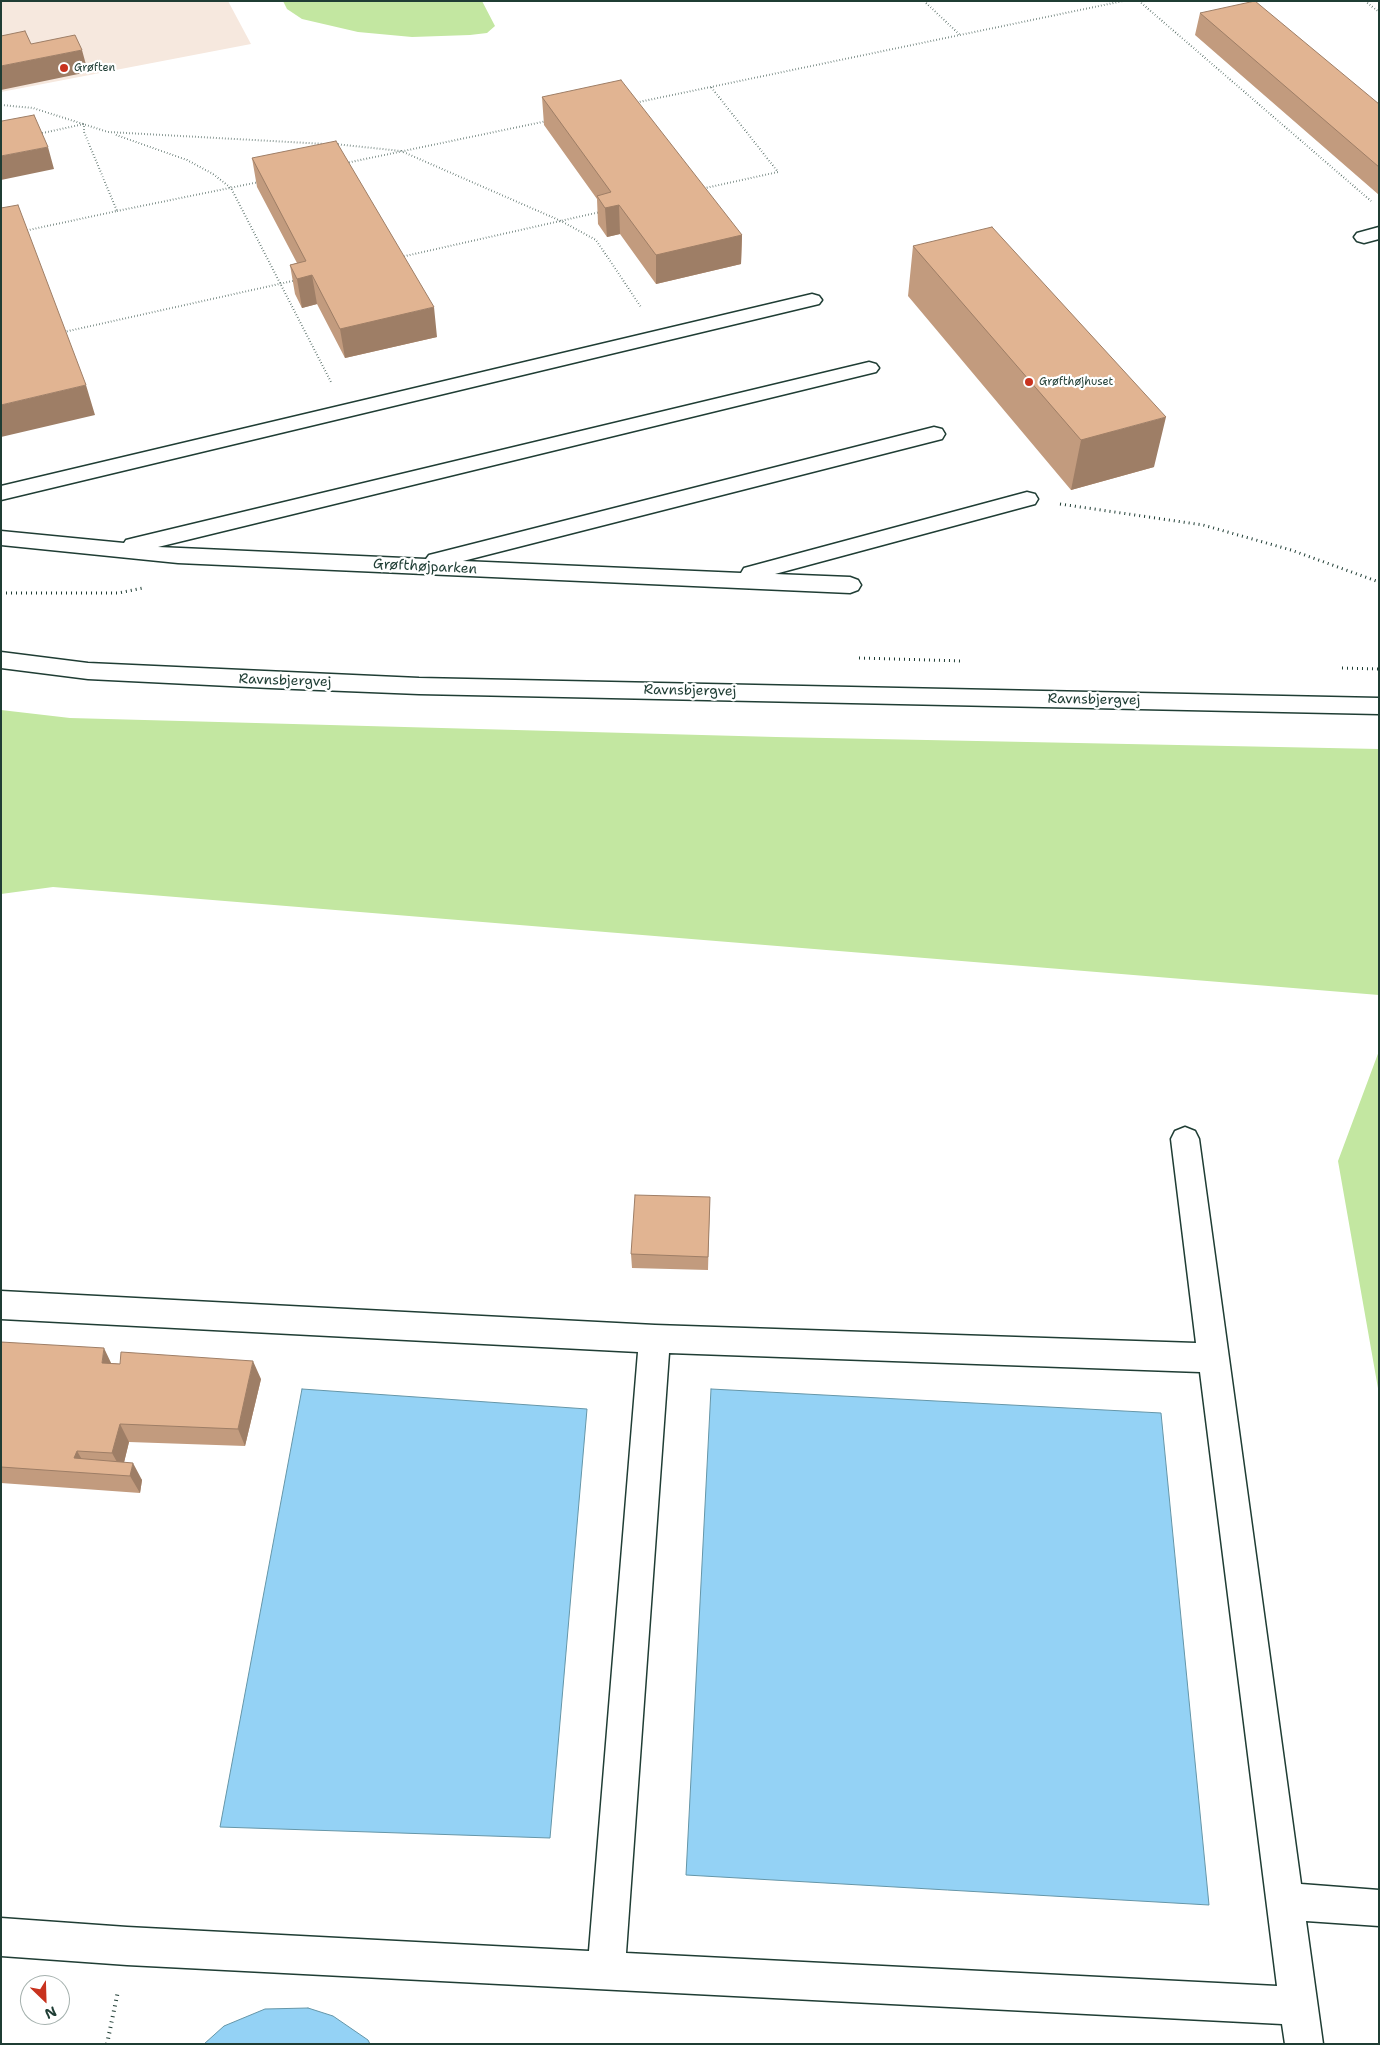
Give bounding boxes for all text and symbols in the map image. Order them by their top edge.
place label: Grøften [74,61,115,75]
marker: Grøften [58,62,70,74]
place label: Grøfthøjhuset [1039,375,1113,389]
marker: Grøfthøjhuset [1023,376,1035,388]
street label: Grøfthøjparken [373,556,477,578]
street label: Ravnsbjergvej [238,671,332,691]
street label: Ravnsbjergvej [644,682,736,700]
street label: Ravnsbjergvej [1048,691,1140,709]
north arrow [20,1975,70,2025]
text: N [42,2002,59,2023]

